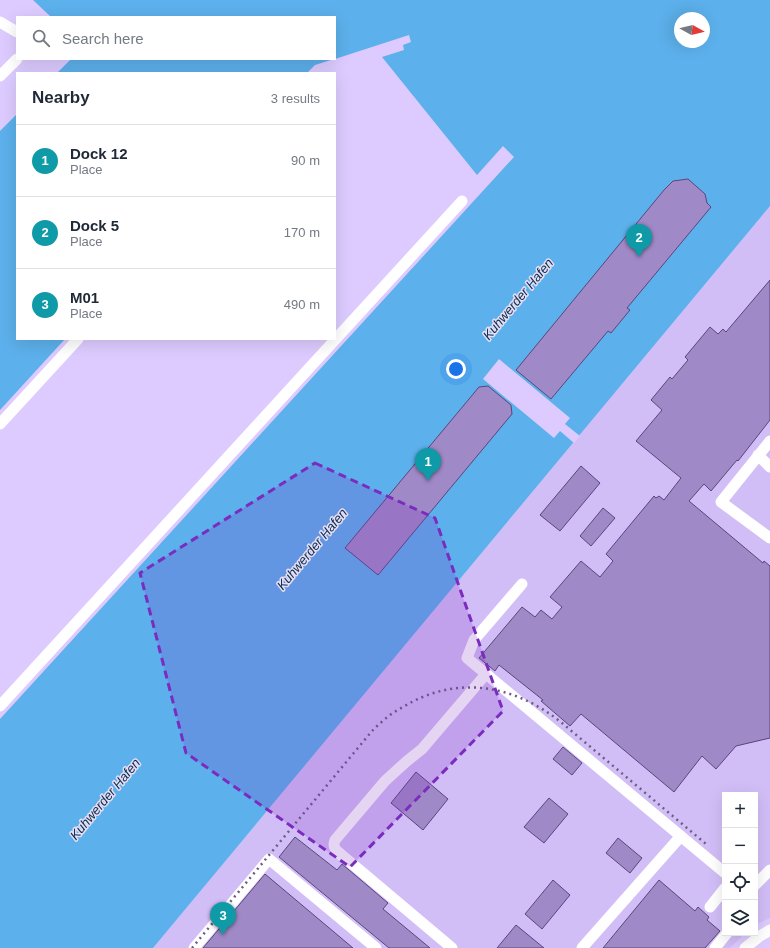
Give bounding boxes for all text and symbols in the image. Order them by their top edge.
north arrow [674,12,710,48]
search box [16,16,336,60]
icon: search [30,27,52,49]
text: Search here [62,30,144,47]
text: Nearby [32,88,90,107]
text: 3 results [271,91,320,106]
text: Dock 12 [70,145,128,162]
text: 1 [41,153,49,168]
text: 90 m [291,153,320,168]
text: Place [70,162,103,177]
text: Dock 5 [70,217,119,234]
pin: 2 [626,224,652,257]
text: 2 [41,225,49,240]
text: 170 m [284,225,320,240]
text: Place [70,234,103,249]
water label: Kuhwerder Hafen [480,255,556,343]
text: M01 [70,289,99,306]
text: 3 [41,297,49,312]
text: 490 m [284,297,320,312]
text: Place [70,306,103,321]
your location [446,359,466,379]
pin: 1 [415,448,441,481]
water label: Kuhwerder Hafen [274,505,350,593]
water label: Kuhwerder Hafen [67,755,143,843]
map controls [722,792,758,936]
button: + [722,792,758,828]
button: − [722,828,758,864]
button: locate [722,864,758,900]
button: layers [722,900,758,936]
pin: 3 [210,902,236,935]

